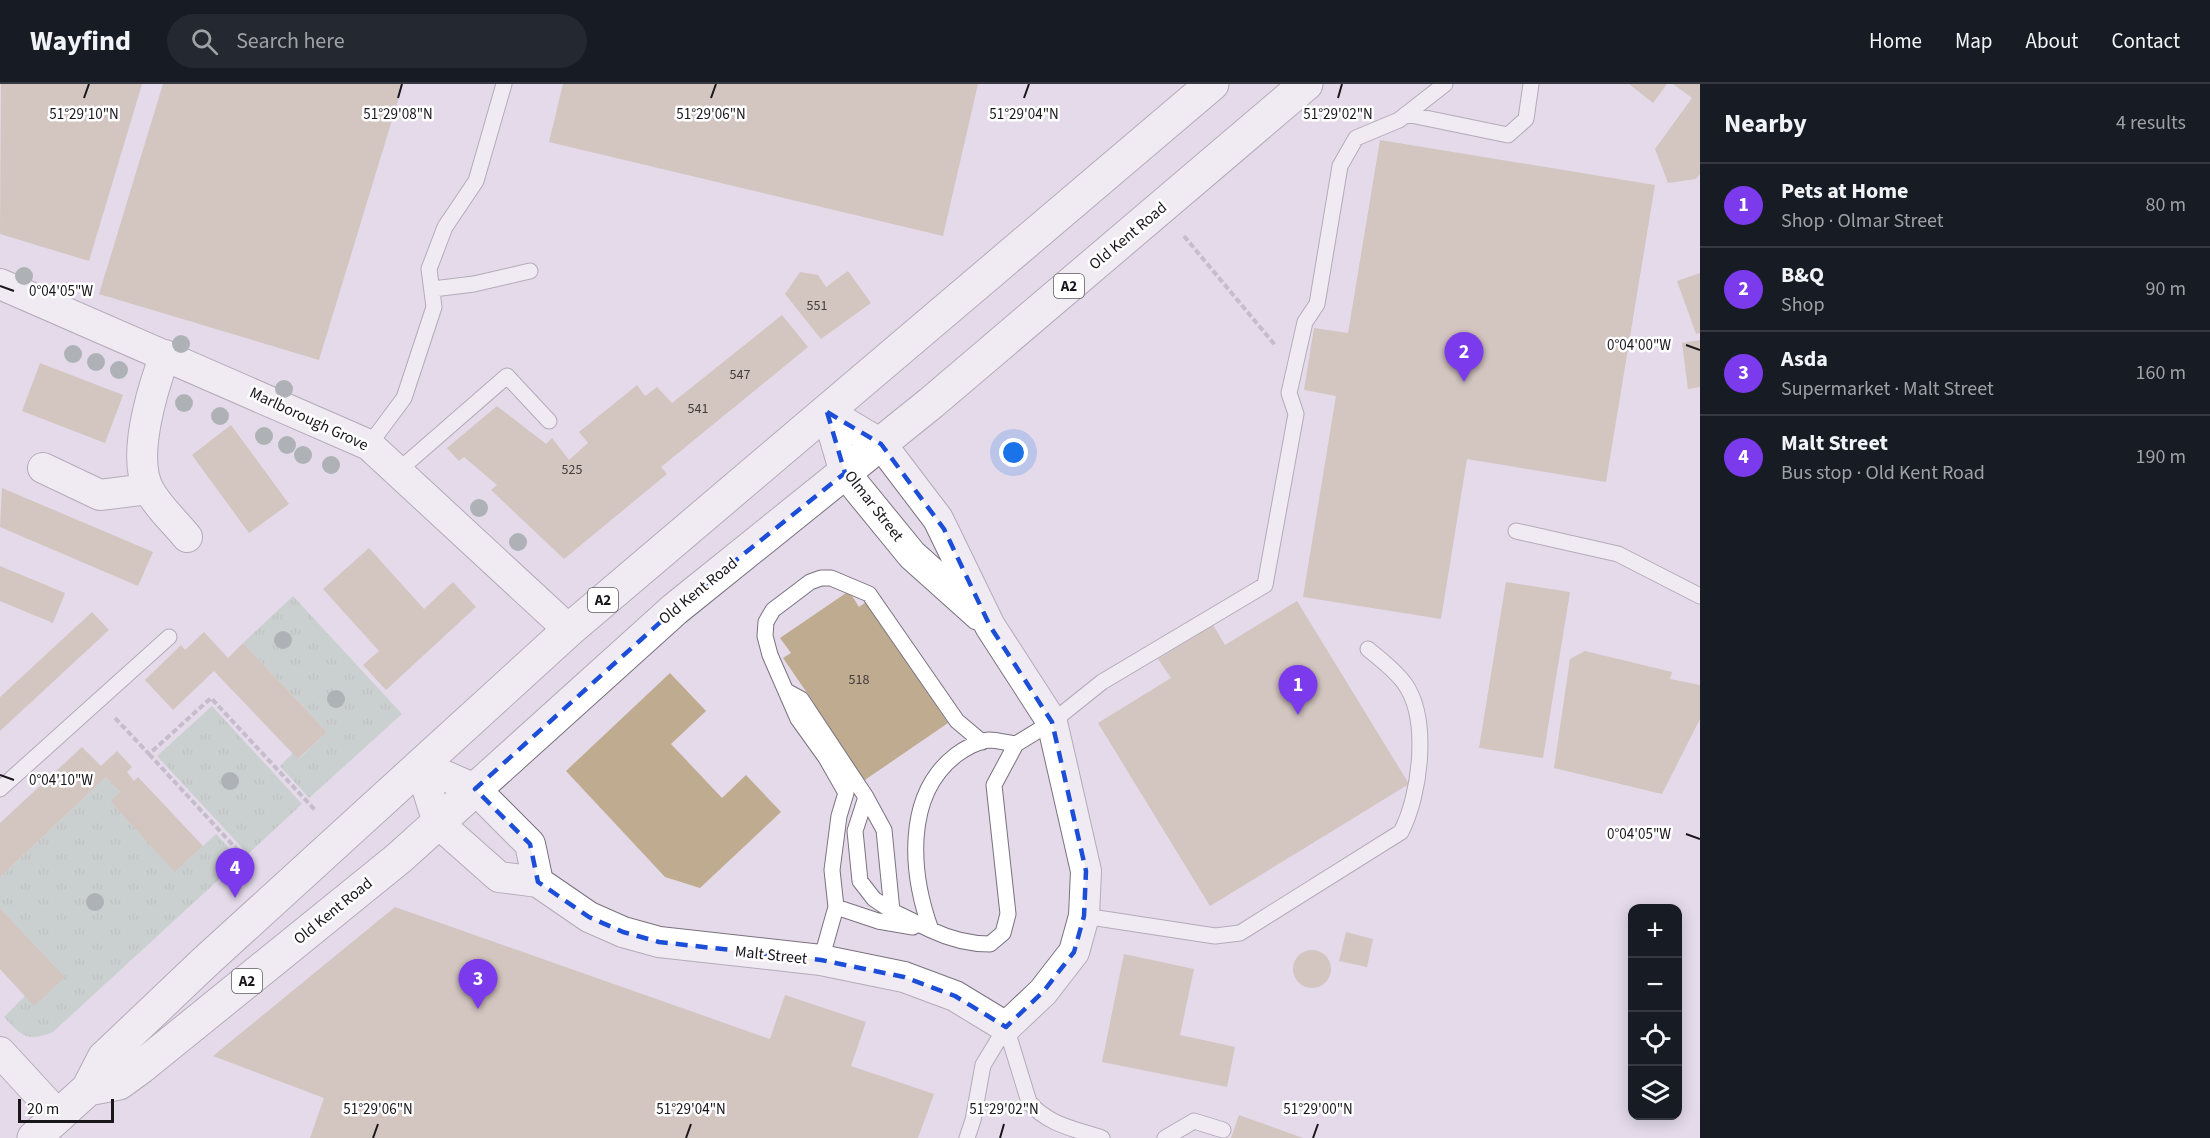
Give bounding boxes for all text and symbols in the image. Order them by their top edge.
search box [167,14,587,68]
text: Wayfind [30,21,131,61]
icon: search [188,25,221,58]
text: Search here [236,25,345,57]
text: Home [1869,26,1922,56]
text: Map [1955,26,1993,56]
text: About [2026,26,2078,56]
text: Contact [2111,26,2180,56]
text: 51°29'10"N [49,104,119,125]
text: 51°29'08"N [363,104,433,125]
text: 51°29'06"N [676,104,746,125]
text: 51°29'04"N [989,104,1059,125]
text: 51°29'02"N [1303,104,1373,125]
text: Nearby [1724,105,1807,142]
text: 4 results [2116,109,2186,137]
text: Pets at Home [1781,175,1908,207]
text: 1 [1738,191,1749,219]
text: 80 m [2146,191,2186,219]
street label: Old Kent Road [1084,197,1172,275]
text: Shop · Olmar Street [1781,207,1944,235]
text: B&Q [1781,259,1824,291]
road number: A2 [1054,274,1084,298]
text: 2 [1738,275,1749,303]
text: 90 m [2146,275,2186,303]
text: 0°04'05"W [29,281,93,302]
text: Shop [1781,291,1825,319]
house number: 551 [807,296,827,316]
pin: 2 [1444,332,1484,382]
text: 0°04'00"W [1607,335,1671,356]
text: Asda [1781,343,1828,375]
text: 3 [1738,359,1749,387]
text: 160 m [2136,359,2186,387]
house number: 547 [730,365,750,385]
text: Supermarket · Malt Street [1781,375,1994,403]
street label: Marlborough Grove [246,382,372,456]
house number: 541 [688,399,708,419]
text: Malt Street [1781,427,1888,459]
your location [999,438,1028,467]
text: 4 [1738,443,1749,471]
text: 190 m [2136,443,2186,471]
text: Bus stop · Old Kent Road [1781,459,1985,487]
house number: 525 [562,460,582,480]
street label: Olmar Street [839,466,909,547]
street label: Old Kent Road [654,552,742,630]
road number: A2 [588,588,618,612]
pin: 1 [1278,666,1318,715]
house number: 518 [849,670,869,690]
text: 0°04'10"W [29,770,93,791]
text: 0°04'05"W [1607,824,1671,845]
pin: 4 [216,848,254,898]
street label: Old Kent Road [289,872,377,950]
map controls [1628,904,1682,1120]
button: + [1628,904,1682,958]
street label: Malt Street [734,940,809,970]
button: − [1628,958,1682,1012]
pin: 3 [458,960,498,1009]
road number: A2 [232,969,262,993]
button: locate [1628,1012,1682,1066]
button: layers [1628,1066,1682,1120]
scale bar [18,1096,114,1124]
text: 20 m [27,1098,59,1120]
text: 51°29'06"N [343,1099,413,1120]
text: 51°29'04"N [656,1099,726,1120]
text: 51°29'02"N [969,1099,1039,1120]
text: 51°29'00"N [1283,1099,1353,1120]

